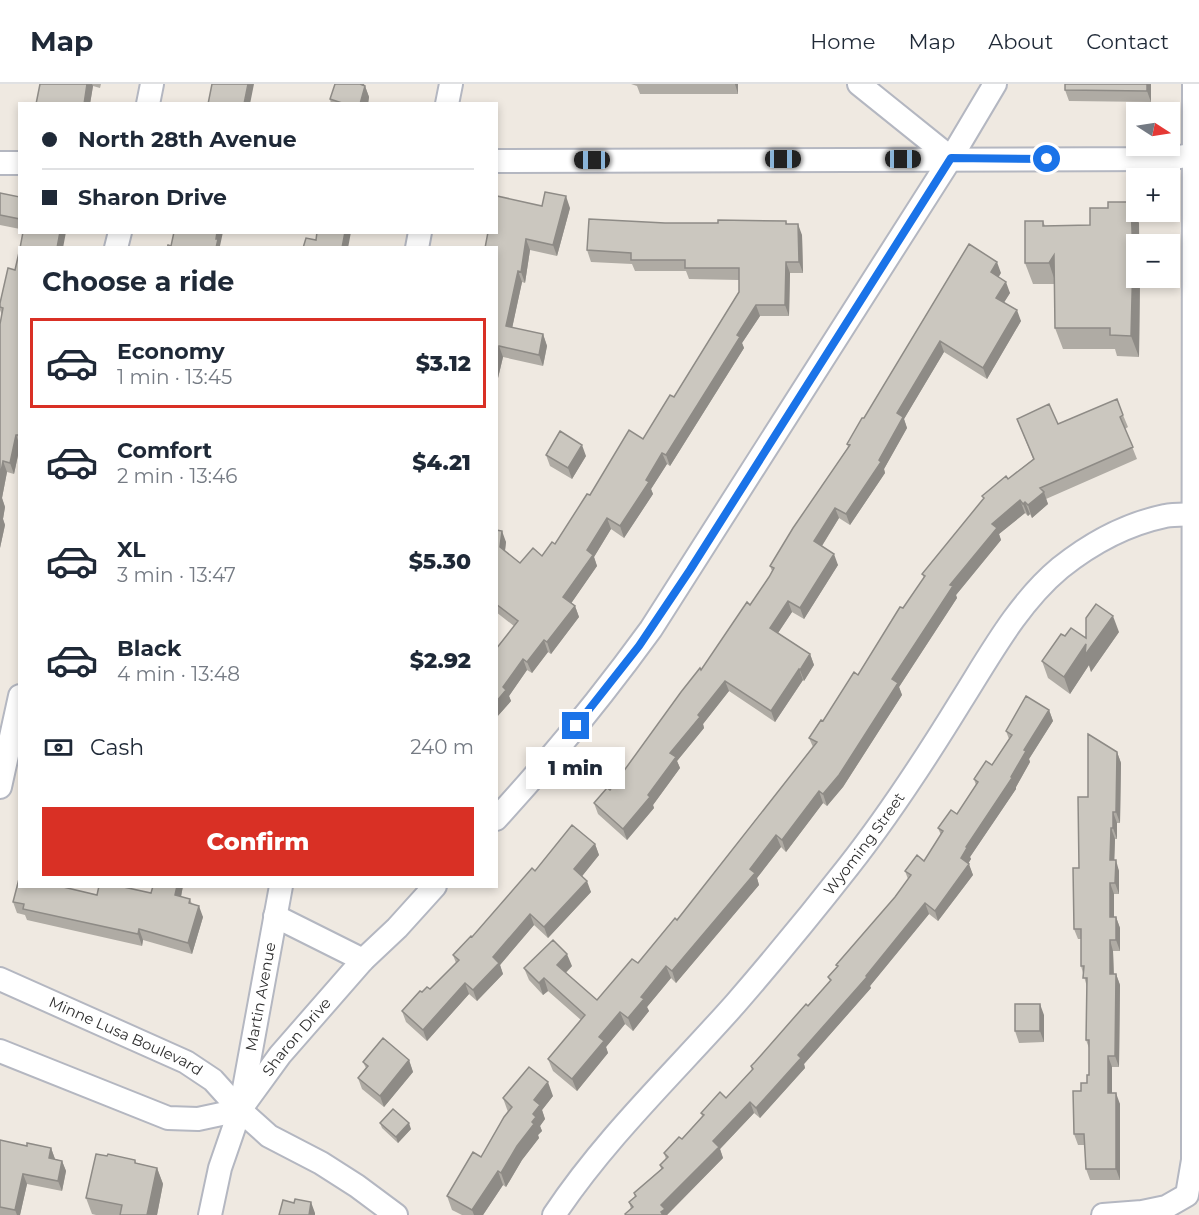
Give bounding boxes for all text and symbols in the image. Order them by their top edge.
text: Map [30,24,93,58]
text: Home [810,29,875,54]
text: Map [908,29,955,54]
text: About [988,29,1053,54]
text: Contact [1086,29,1169,54]
north arrow [1126,102,1180,156]
map controls [1126,102,1180,288]
text: North 28th Avenue [78,126,297,153]
route start [1033,145,1060,172]
car [765,150,801,168]
car [885,150,921,168]
car [574,151,610,169]
button: + [1126,168,1180,222]
text: Sharon Drive [78,184,227,211]
button: − [1126,234,1180,288]
text: Choose a ride [42,265,234,298]
icon: car [45,336,99,390]
text: Economy [117,338,225,365]
text: $3.12 [416,350,471,377]
text: 1 min · 13:45 [117,365,232,389]
icon: car [45,435,99,489]
text: Comfort [117,437,212,464]
text: $4.21 [412,449,471,476]
text: 2 min · 13:46 [117,464,237,488]
icon: car [45,534,99,588]
text: XL [117,536,146,563]
text: $5.30 [409,548,471,575]
text: 3 min · 13:47 [117,563,236,587]
icon: car [45,633,99,687]
text: Black [117,635,181,662]
text: $2.92 [410,647,471,674]
text: 4 min · 13:48 [117,662,240,686]
route end [562,712,589,739]
icon: cash [42,731,75,764]
text: Cash [90,734,144,761]
text: 240 m [410,735,474,759]
callout: 1 min [526,747,626,789]
text: 1 min [548,756,603,780]
street label: Wyoming Street [819,789,908,899]
button: Confirm [42,807,474,876]
street label: Martin Avenue [241,941,280,1053]
street label: Minne Lusa Boulevard [46,992,206,1079]
street label: Sharon Drive [258,993,335,1080]

